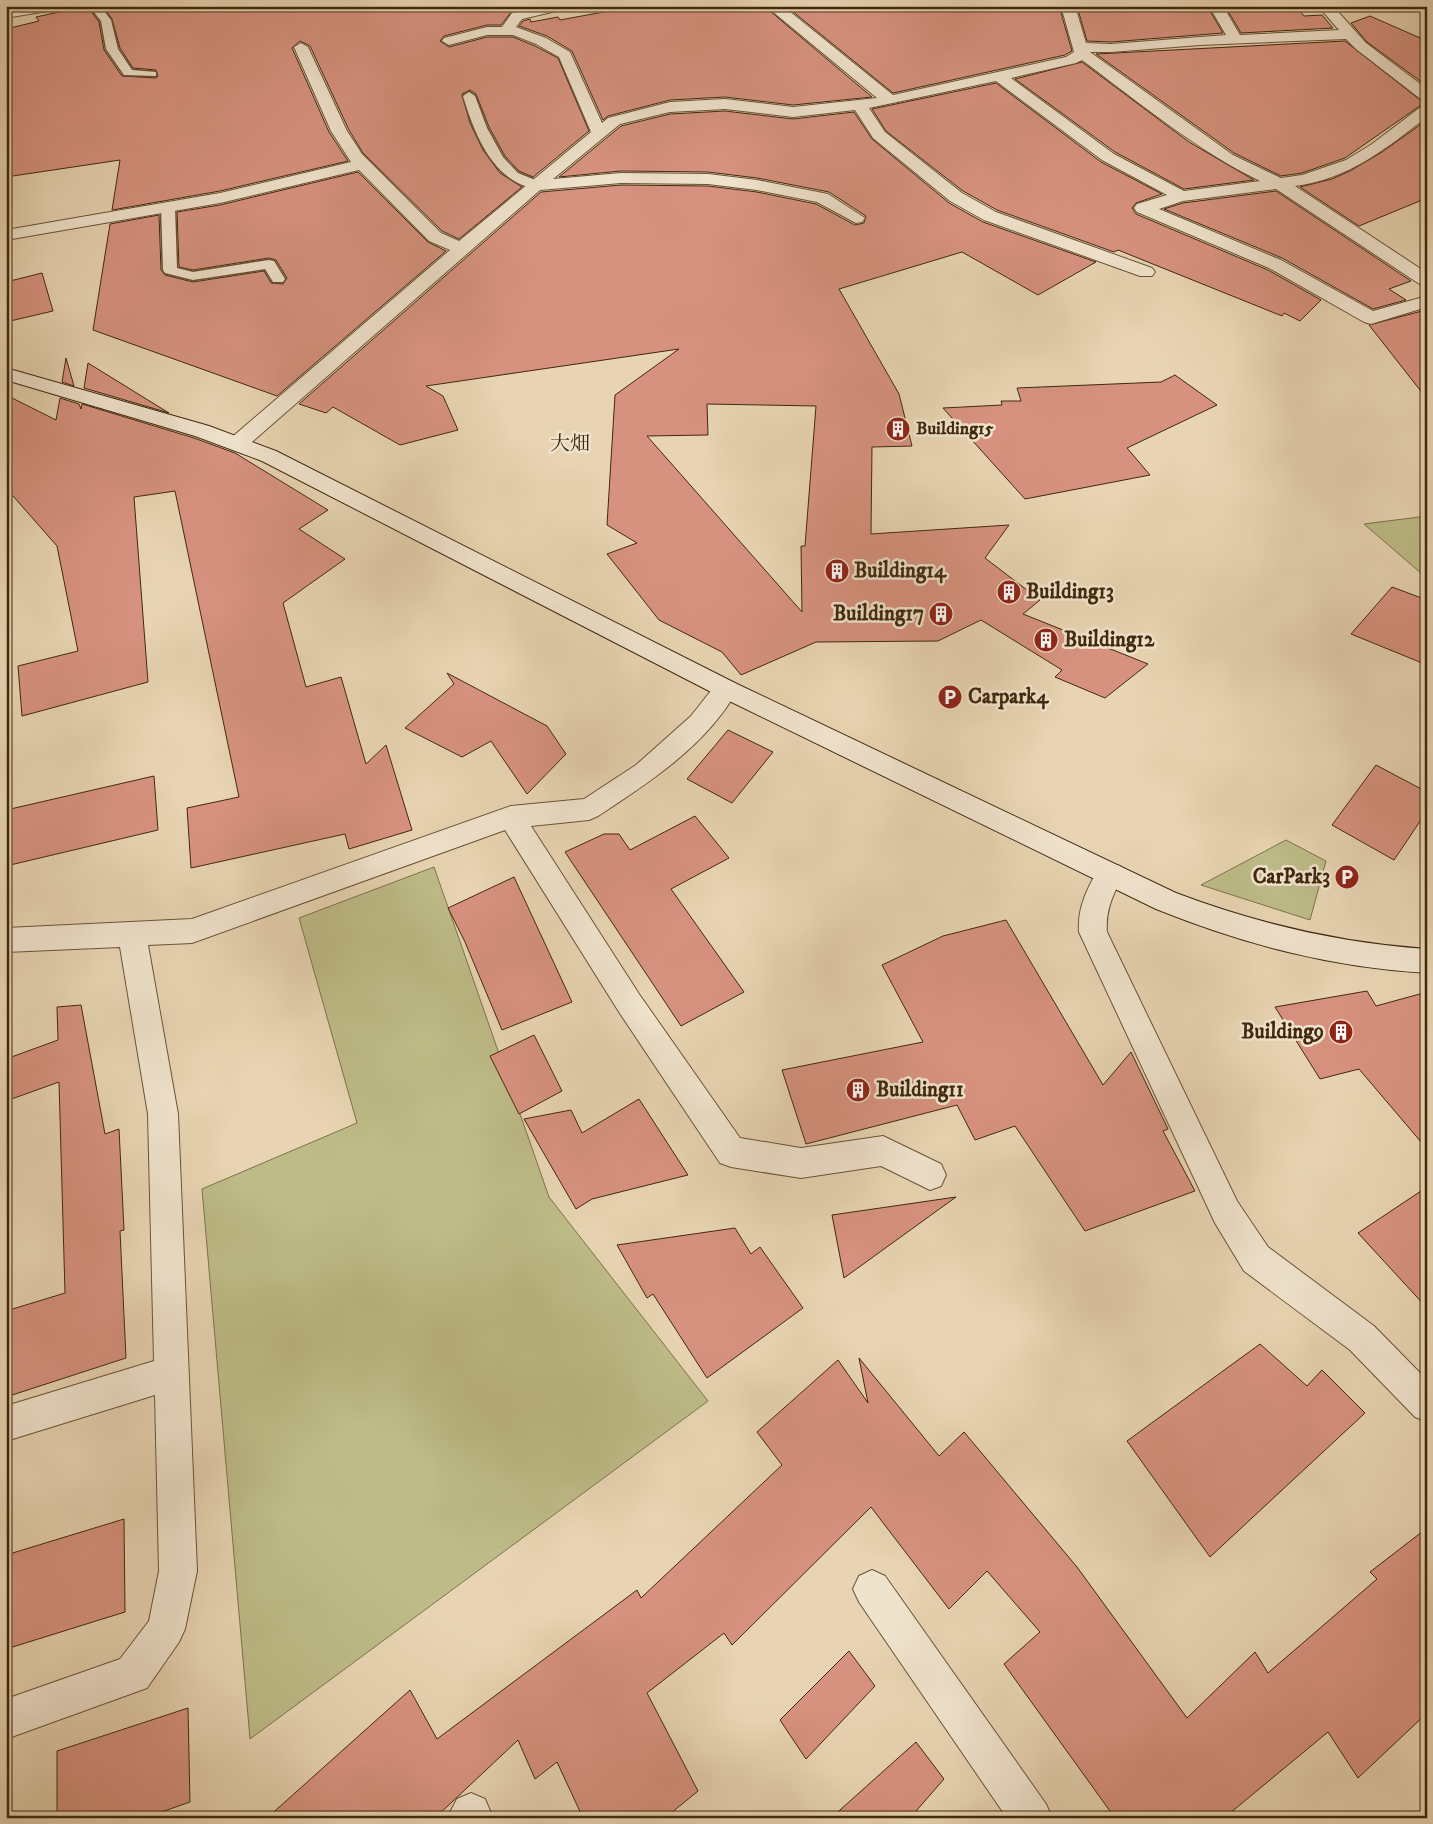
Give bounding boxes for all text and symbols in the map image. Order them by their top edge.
building icon: Building15 [885,416,911,442]
place label: Building15 [916,418,993,440]
district label: 大畑 [550,432,590,457]
building icon: Building14 [824,558,850,584]
place label: Building14 [854,558,947,584]
building icon: Building13 [996,579,1022,605]
place label: Building13 [1026,579,1114,605]
place label: Building17 [833,601,924,627]
building icon: Building17 [928,601,954,627]
building icon: Building12 [1033,627,1059,653]
place label: Building12 [1064,627,1155,653]
parking icon: Carpark4 [937,684,963,710]
place label: Carpark4 [968,684,1049,710]
place label: CarPark3 [1253,864,1330,890]
parking icon: CarPark3 [1334,864,1360,890]
place label: Building9 [1241,1019,1324,1045]
building icon: Building9 [1328,1019,1354,1045]
building icon: Building11 [845,1077,871,1103]
place label: Building11 [876,1077,964,1103]

